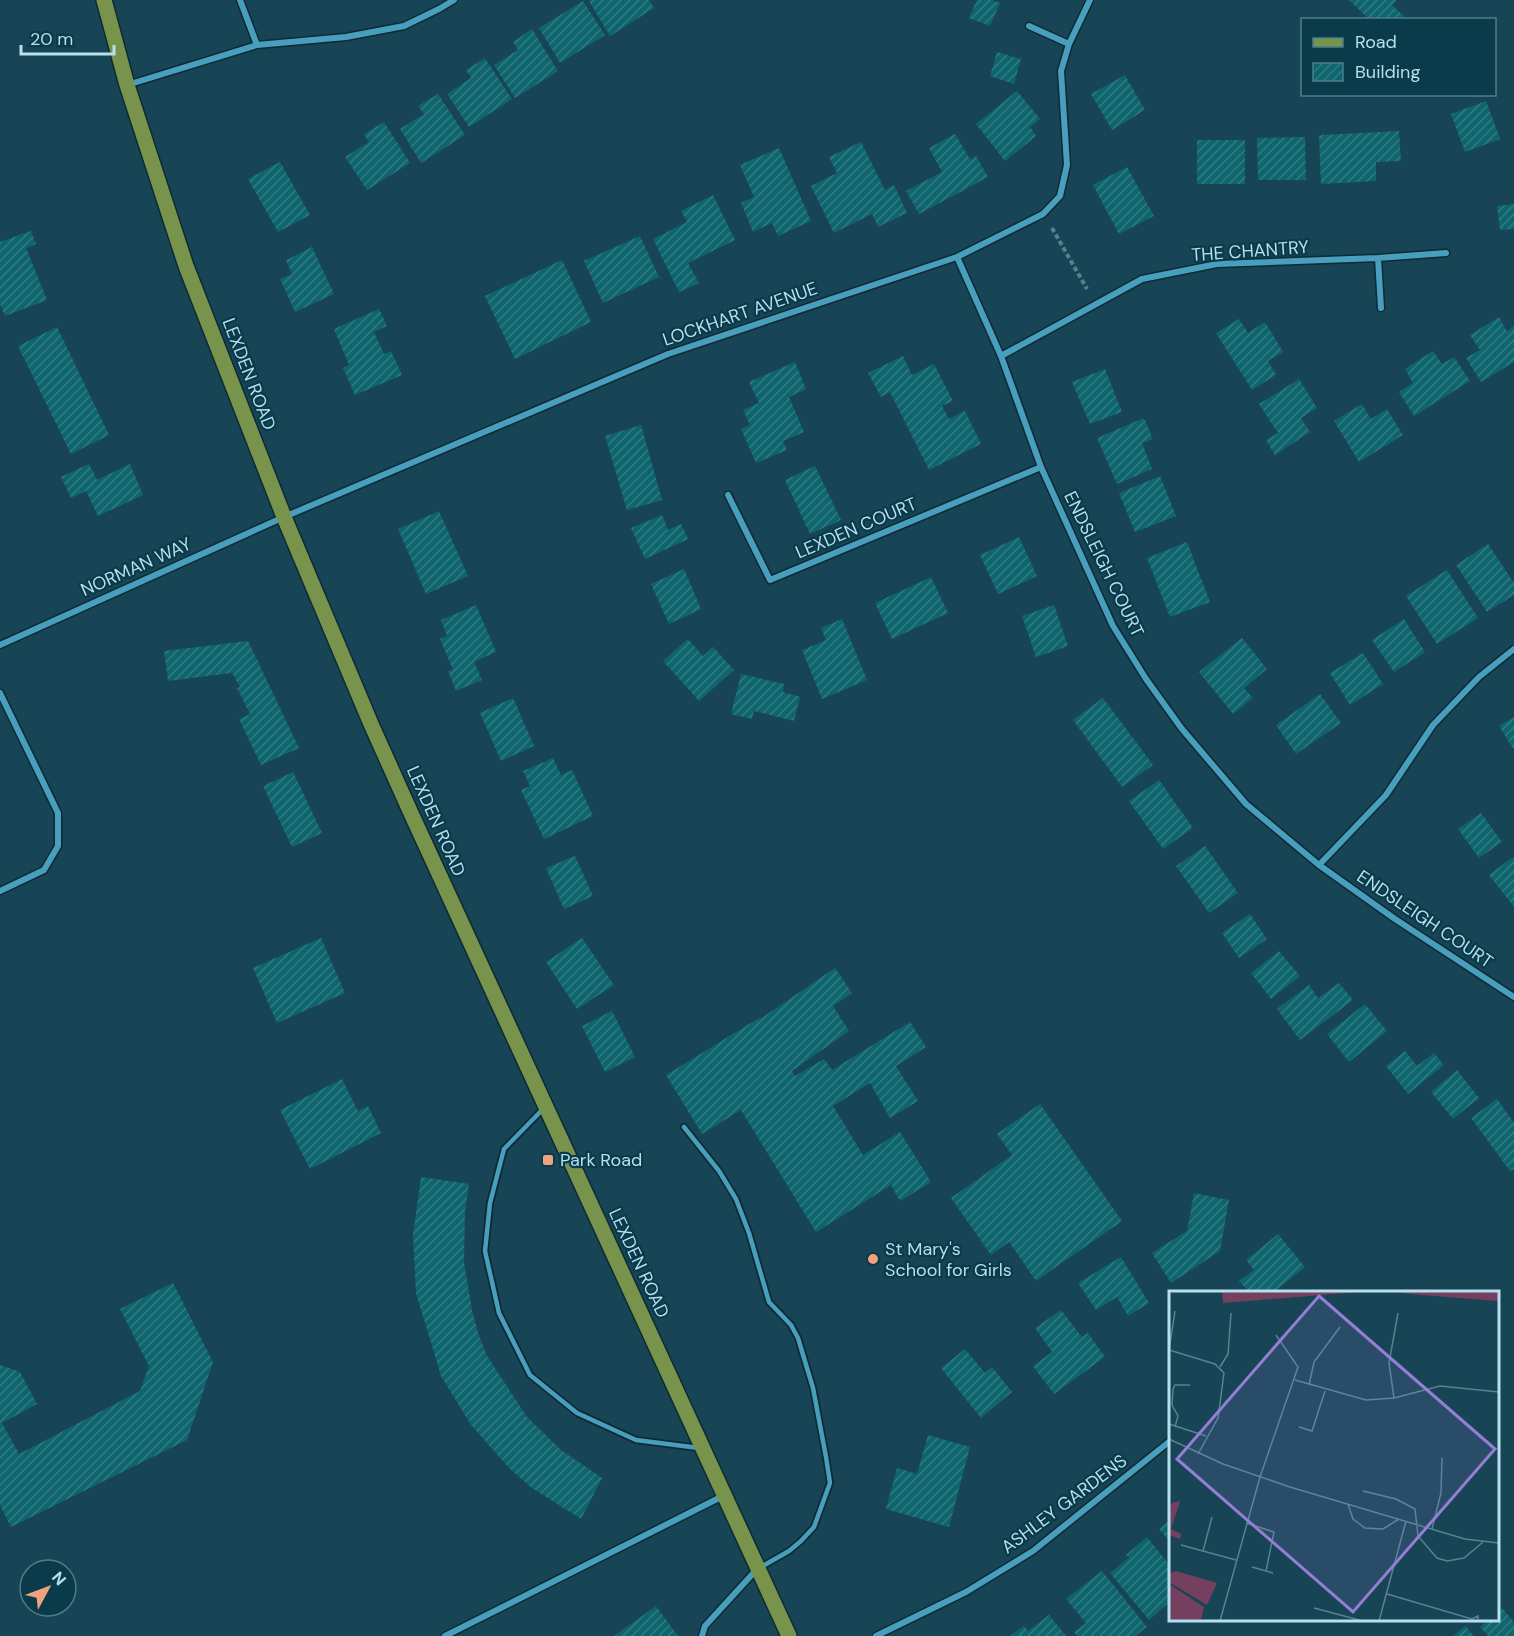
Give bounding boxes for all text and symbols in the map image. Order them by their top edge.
scale bar [21,18,114,56]
legend [1301,18,1496,96]
text: 20 m [30,27,73,51]
text: Road [1355,30,1397,54]
text: Building [1355,60,1420,84]
street label: THE CHANTRY [1191,235,1310,267]
street label: LOCKHART AVENUE [659,276,821,352]
street label: LEXDEN ROAD [217,314,281,434]
street label: ENDSLEIGH COURT [1058,487,1150,641]
street label: LEXDEN COURT [792,492,920,564]
street label: NORMAN WAY [77,532,196,602]
street label: LEXDEN ROAD [401,762,471,880]
street label: ENDSLEIGH COURT [1352,864,1498,974]
place label: Park Road [560,1148,642,1172]
marker: Park Road [541,1153,555,1167]
street label: LEXDEN ROAD [603,1204,675,1322]
place label: St Mary's School for Girls [885,1237,1012,1282]
marker: St Mary's School for Girls [866,1252,880,1266]
inset map [1169,1291,1499,1621]
street label: ASHLEY GARDENS [996,1449,1132,1559]
north arrow [18,1558,78,1618]
text: N [47,1567,71,1590]

